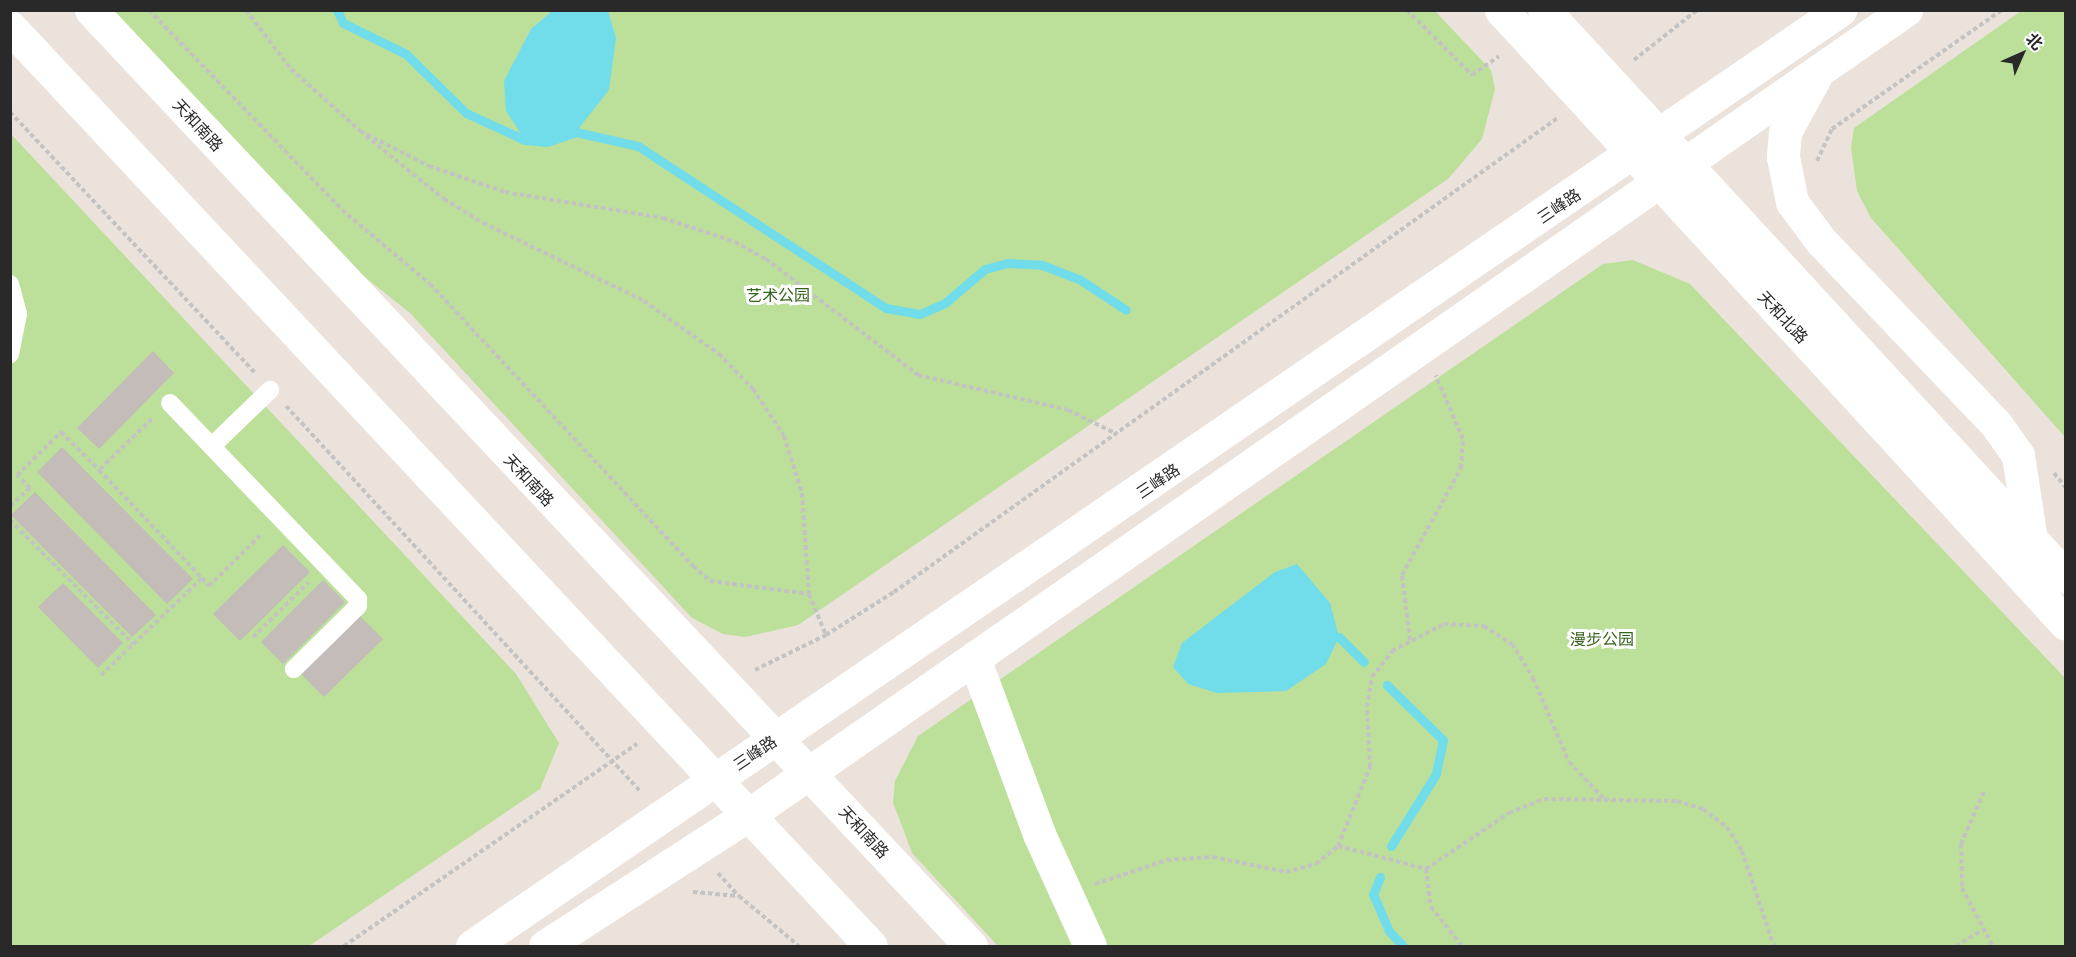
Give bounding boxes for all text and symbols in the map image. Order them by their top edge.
north arrow [1992,24,2052,84]
text: 北 [2022,29,2047,54]
street label: 天和南路 [169,95,227,155]
street label: 三峰路 [1534,185,1584,227]
park label: 艺术公园 [746,285,810,305]
street label: 天和北路 [1754,287,1812,347]
street label: 天和南路 [500,450,558,510]
street label: 三峰路 [1133,460,1183,502]
park label: 漫步公园 [1570,629,1634,649]
street label: 三峰路 [730,732,780,774]
street label: 天和南路 [835,802,893,862]

